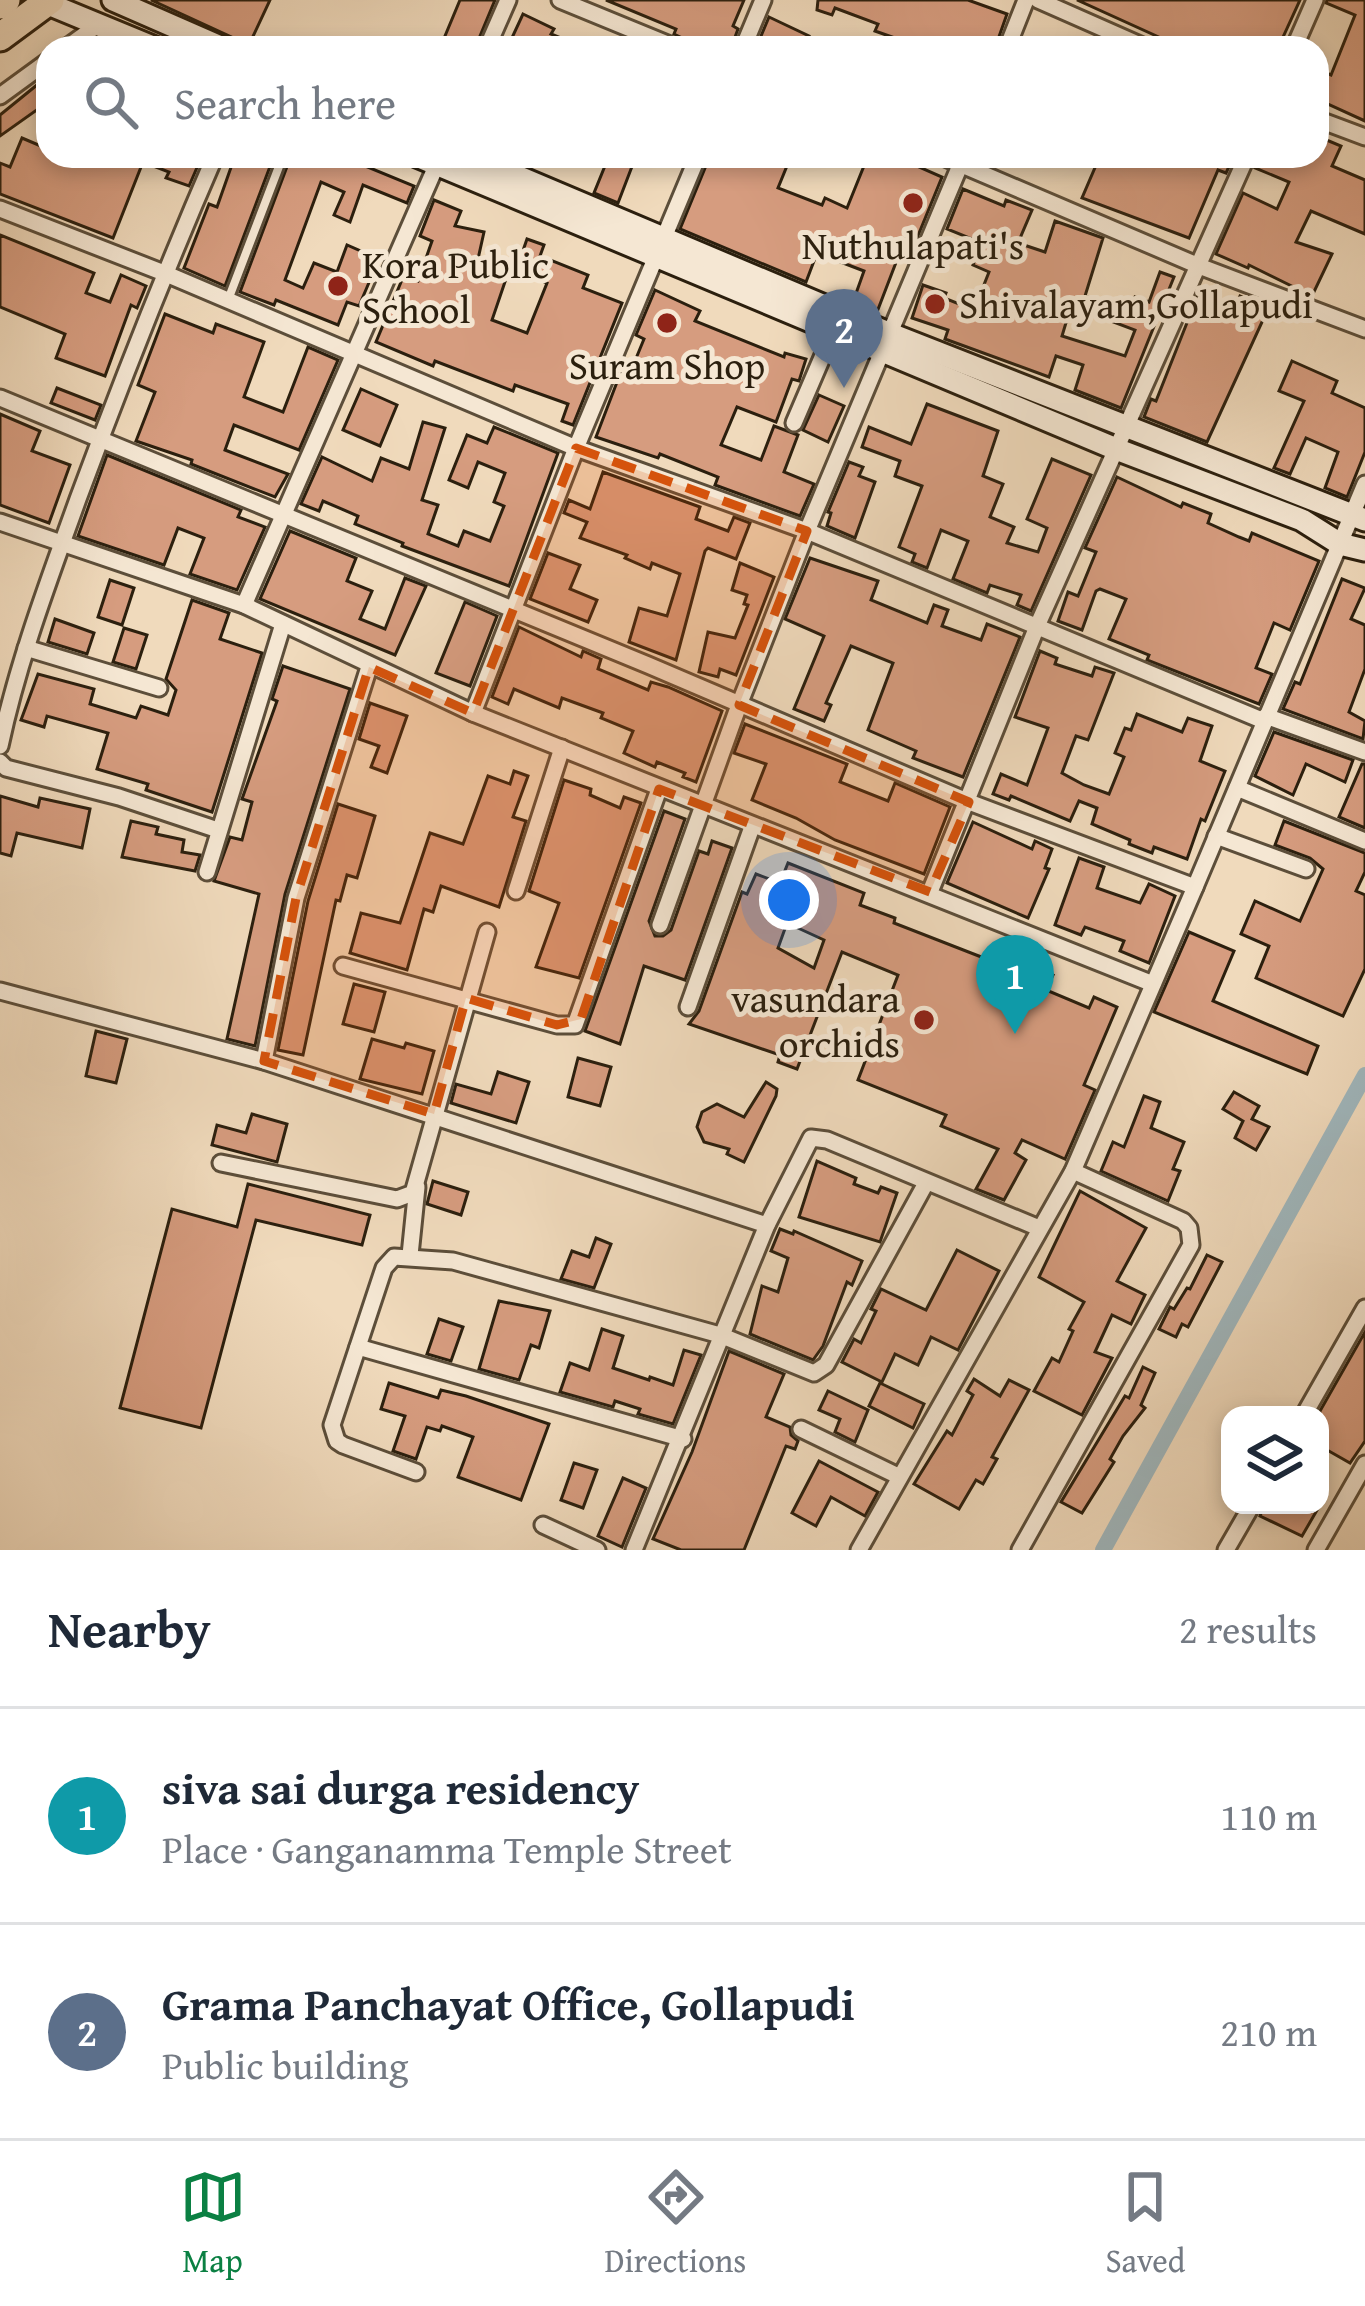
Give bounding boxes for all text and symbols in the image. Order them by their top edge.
search box [36,36,1329,168]
icon: search [78,69,144,135]
text: Search here [174,70,396,135]
marker: Nuthulapati's [900,190,926,216]
place label: Nuthulapati's [802,216,1024,273]
place label: Kora Public School [362,235,549,337]
marker: Kora Public School [325,273,351,299]
place label: Shivalayam,Gollapudi [959,275,1313,332]
pin: 2 [805,289,883,388]
marker: Shivalayam,Gollapudi [922,291,948,317]
marker: Suram Shop [654,310,680,336]
place label: Suram Shop [569,336,765,393]
your location [759,870,819,930]
pin: 1 [976,935,1054,1034]
place label: vasundara orchids [731,969,901,1071]
marker: vasundara orchids [911,1007,937,1033]
map controls [1221,1406,1329,1514]
button: layers [1221,1406,1329,1514]
text: Nearby [48,1591,211,1666]
text: 2 results [1179,1600,1317,1657]
text: siva sai durga residency [162,1755,639,1820]
text: 1 [77,1787,97,1844]
text: 110 m [1220,1787,1317,1844]
text: Place · Ganganamma Temple Street [162,1820,732,1877]
text: Grama Panchayat Office, Gollapudi [162,1971,855,2036]
text: 2 [77,2003,97,2060]
text: 210 m [1220,2003,1317,2060]
text: Public building [162,2036,408,2093]
tab: Map [180,2164,246,2284]
tab: Directions [605,2164,746,2284]
tab: Saved [1106,2164,1185,2284]

